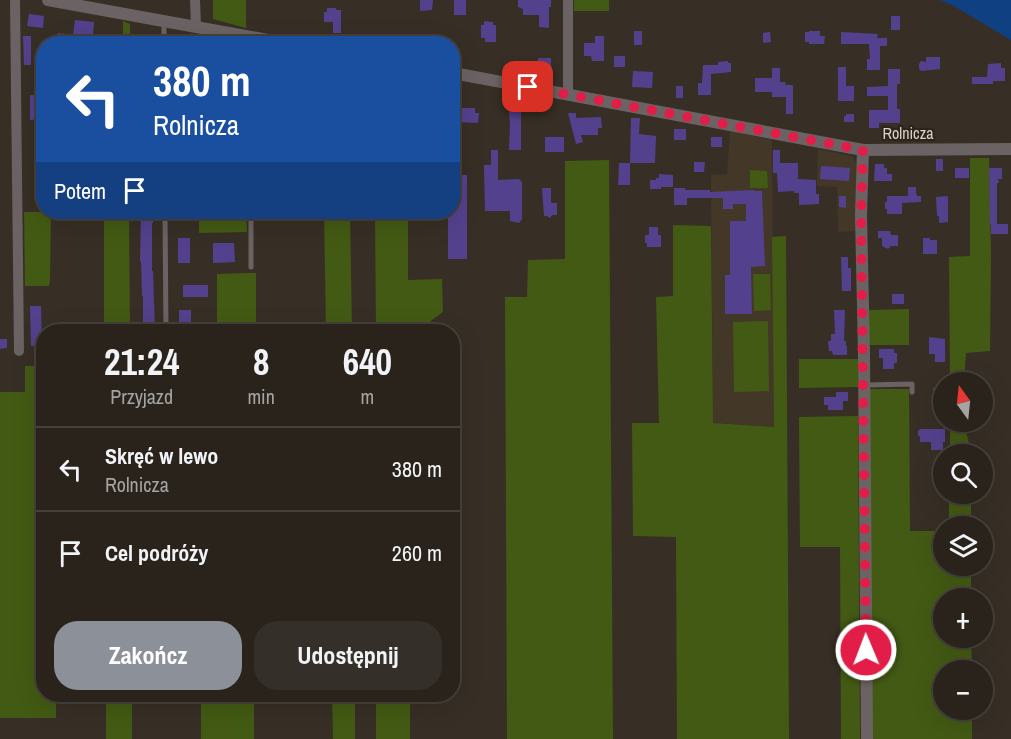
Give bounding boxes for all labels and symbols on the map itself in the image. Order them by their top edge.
pin [502,61,553,112]
street label: Rolnicza [882,122,934,144]
north arrow [933,372,993,432]
position arrow [834,618,898,682]

